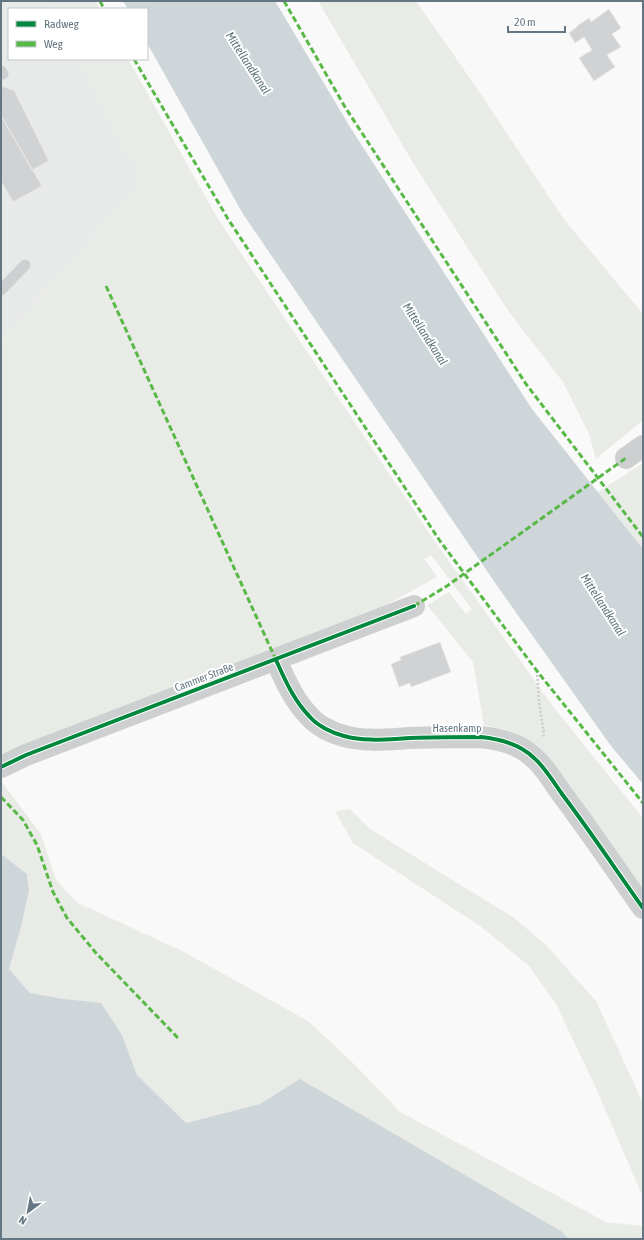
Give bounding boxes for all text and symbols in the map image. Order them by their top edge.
legend [8,8,148,60]
scale bar [508,8,565,34]
text: 20 m [514,15,536,29]
text: Radweg [44,17,80,31]
water label: Mittellandkanal [223,29,273,97]
text: Weg [44,37,64,51]
water label: Mittellandkanal [400,300,450,368]
water label: Mittellandkanal [578,571,628,639]
street label: Cammer Straße [173,660,235,694]
street label: Hasenkamp [433,722,481,734]
north arrow [8,1192,48,1232]
text: N [17,1214,29,1227]

